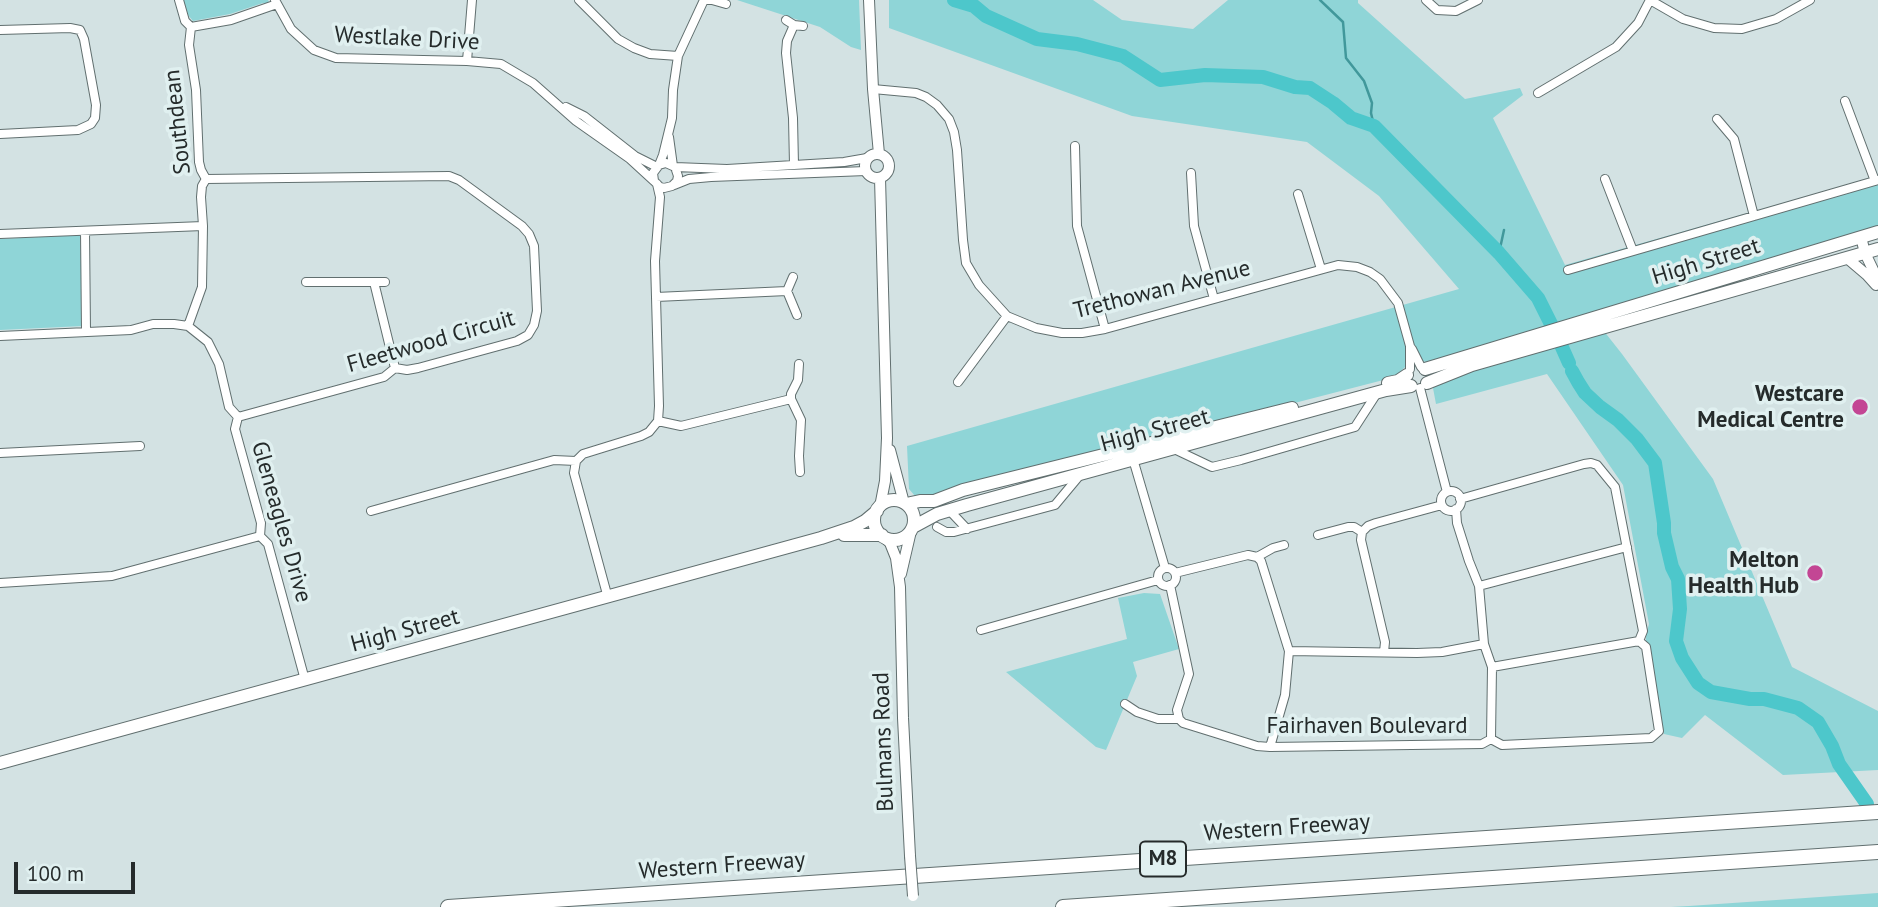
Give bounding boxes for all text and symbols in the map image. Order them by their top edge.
street label: Westlake Drive [334,21,480,57]
street label: Southdean [159,68,197,176]
street label: High Street [1649,233,1763,291]
street label: Trethowan Avenue [1071,255,1253,325]
street label: Fleetwood Circuit [344,305,518,379]
place label: Westcare Medical Centre [1697,380,1844,434]
marker: Westcare Medical Centre [1850,397,1870,417]
street label: High Street [1098,403,1212,459]
street label: Gleneagles Drive [245,438,317,606]
place label: Melton Health Hub [1688,546,1799,600]
marker: Melton Health Hub [1805,563,1825,583]
street label: High Street [348,603,462,659]
street label: Bulmans Road [868,672,900,812]
street label: Fairhaven Boulevard [1266,712,1468,740]
street label: Western Freeway [1203,808,1371,848]
road number: M8 [1140,842,1186,876]
street label: Western Freeway [638,846,806,886]
scale bar [18,848,138,892]
text: 100 m [27,860,84,887]

